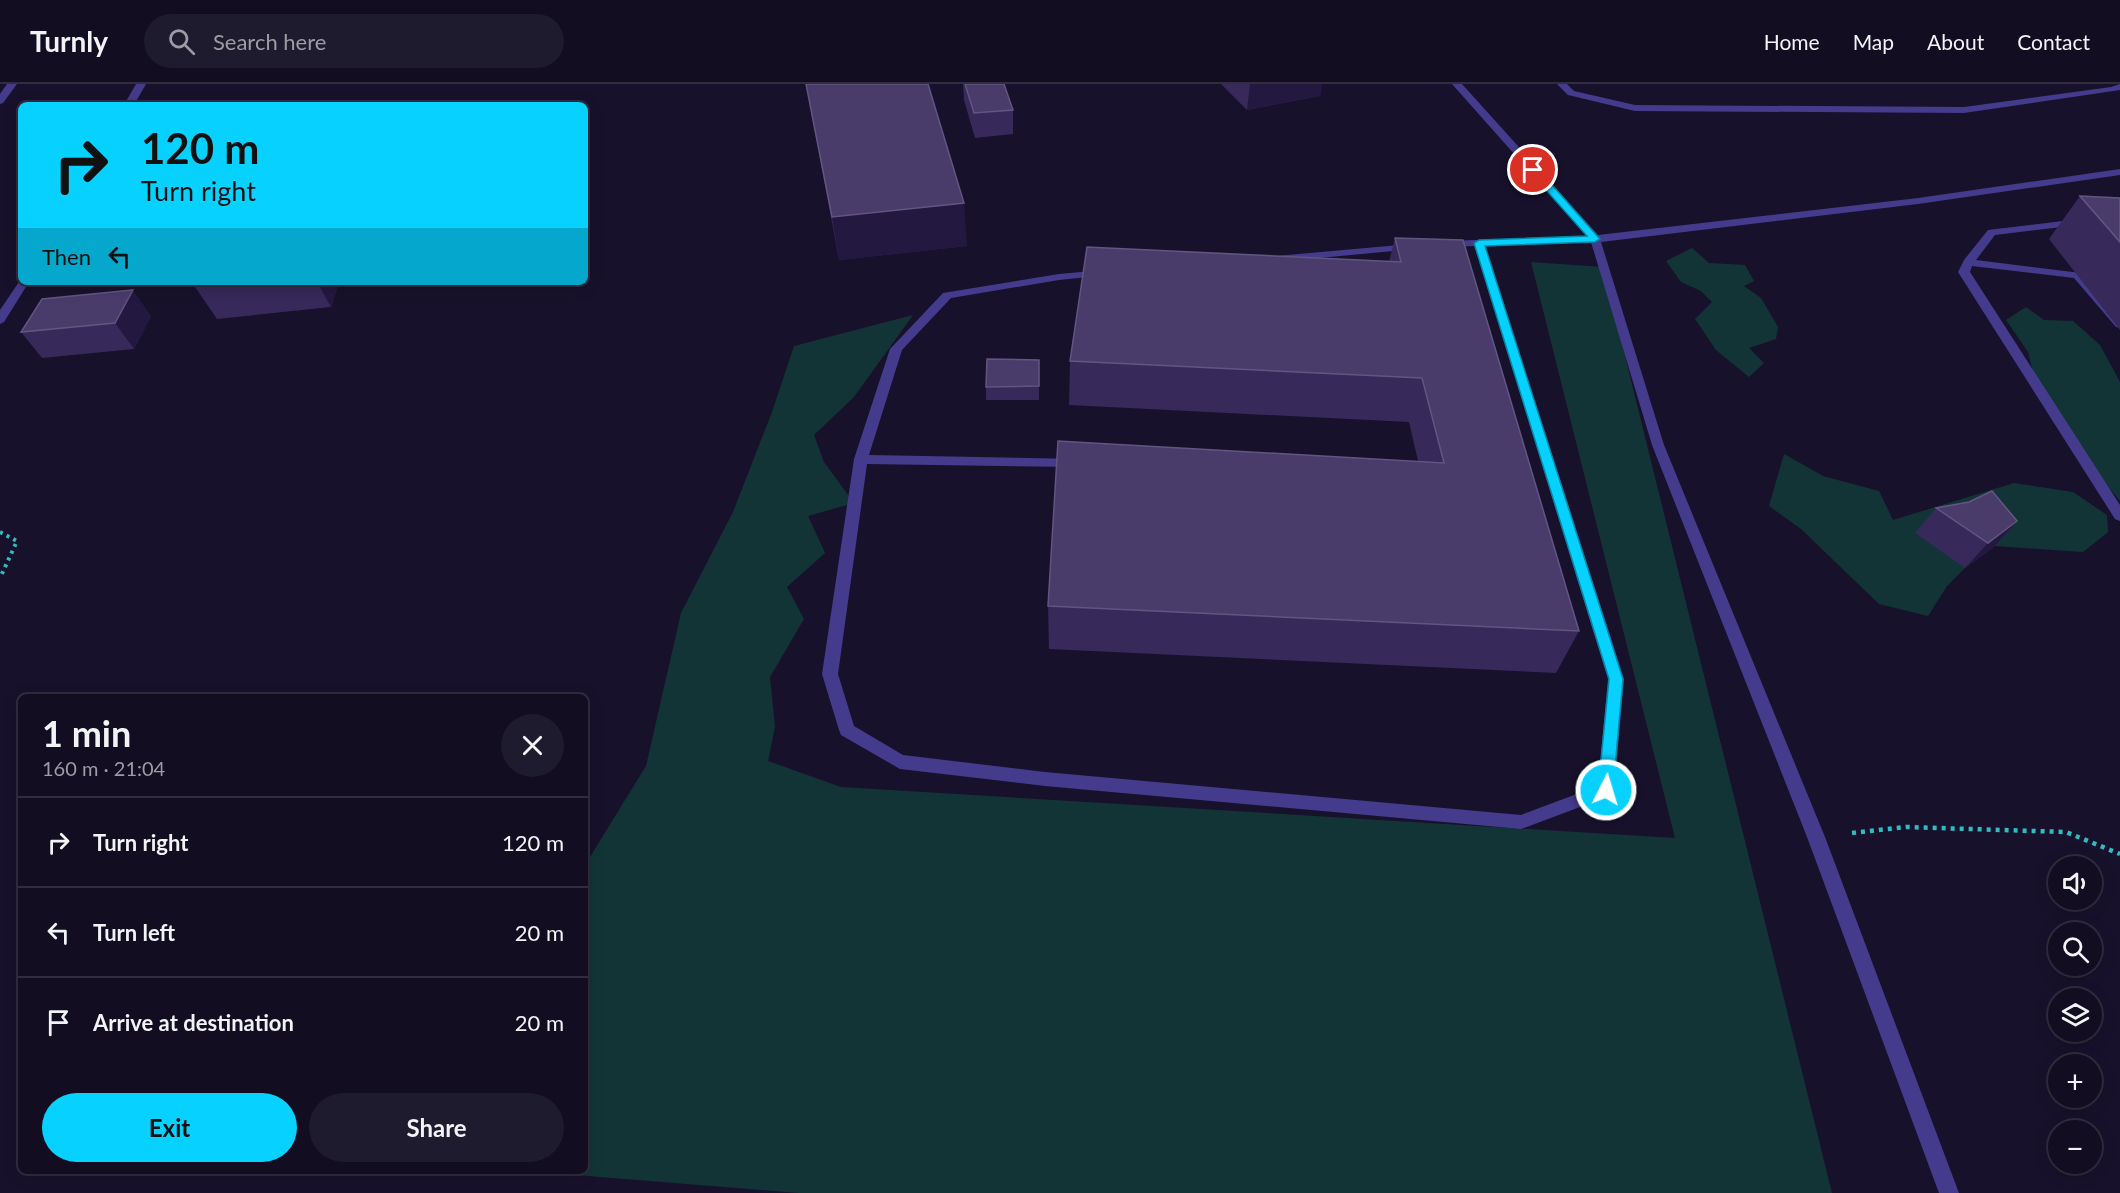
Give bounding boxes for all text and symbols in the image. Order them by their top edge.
search box [144,14,564,68]
text: Turnly [30,24,108,58]
icon: search [165,25,198,58]
text: Search here [213,28,326,55]
text: Home [1764,29,1820,54]
text: Map [1853,29,1894,54]
text: About [1927,29,1984,54]
text: Contact [2017,29,2090,54]
text: 120 m [141,123,259,173]
icon: right [42,126,120,204]
pin [1507,144,1558,195]
icon: arrive [1516,153,1549,186]
text: Turn right [141,174,256,207]
icon: left [103,240,136,273]
text: Then [42,243,91,270]
text: 1 min [42,711,131,755]
button: close [501,714,564,777]
text: 160 m · 21:04 [42,756,165,780]
position arrow [1574,758,1638,822]
icon: right [42,826,75,859]
text: Turn right [93,829,188,856]
text: 120 m [502,829,564,856]
map controls [2048,856,2102,1174]
button: sound [2048,856,2102,910]
icon: left [42,916,75,949]
text: Turn left [93,919,175,946]
text: 20 m [515,919,564,946]
button: search [2048,922,2102,976]
button: layers [2048,988,2102,1042]
icon: arrive [42,1006,75,1039]
text: Arrive at destination [93,1009,294,1036]
text: 20 m [515,1009,564,1036]
button: + [2048,1054,2102,1108]
button: Exit [42,1093,297,1162]
button: Share [309,1093,564,1162]
button: − [2048,1120,2102,1174]

